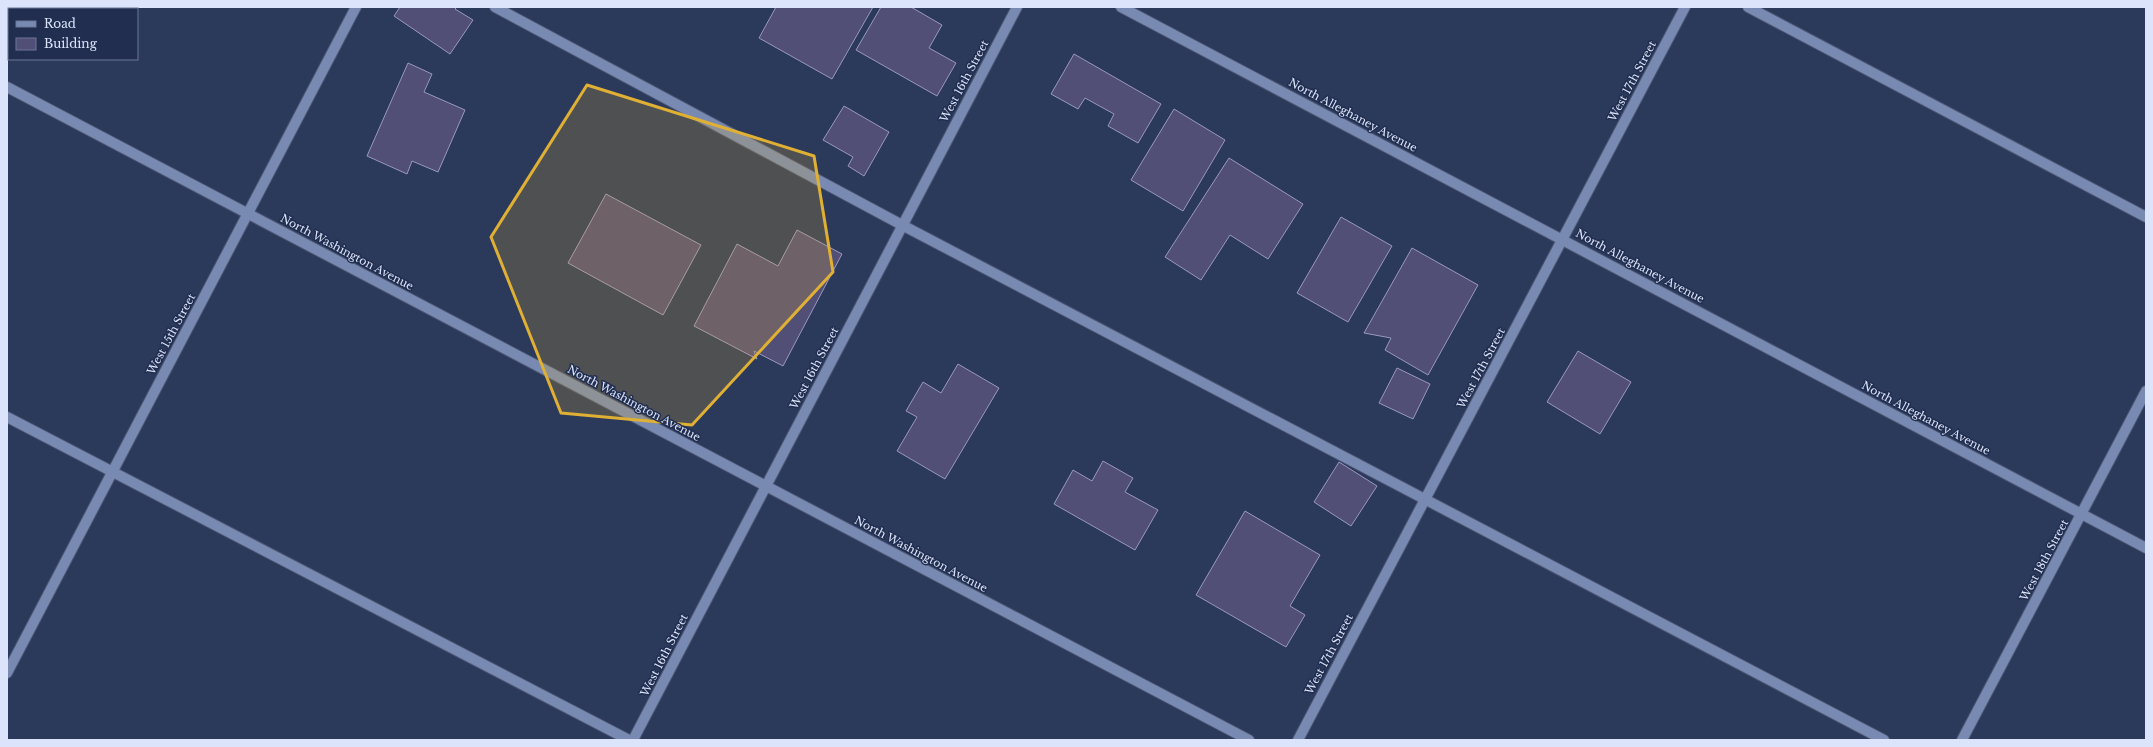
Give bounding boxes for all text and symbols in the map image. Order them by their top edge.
legend [8,8,138,60]
text: Road [44,16,76,31]
text: Building [44,36,98,51]
street label: West 16th Street [936,37,992,125]
street label: West 17th Street [1604,38,1659,125]
street label: North Alleghaney Avenue [1286,75,1420,155]
street label: North Washington Avenue [278,211,416,293]
street label: North Alleghaney Avenue [1573,226,1707,306]
street label: West 15th Street [143,290,199,378]
street label: West 16th Street [786,324,842,412]
street label: West 17th Street [1453,325,1508,412]
street label: North Washington Avenue [565,362,703,444]
street label: North Alleghaney Avenue [1859,378,1993,458]
street label: North Washington Avenue [852,513,990,595]
street label: West 18th Street [2016,516,2072,604]
street label: West 16th Street [637,611,691,699]
street label: West 17th Street [1301,611,1356,698]

